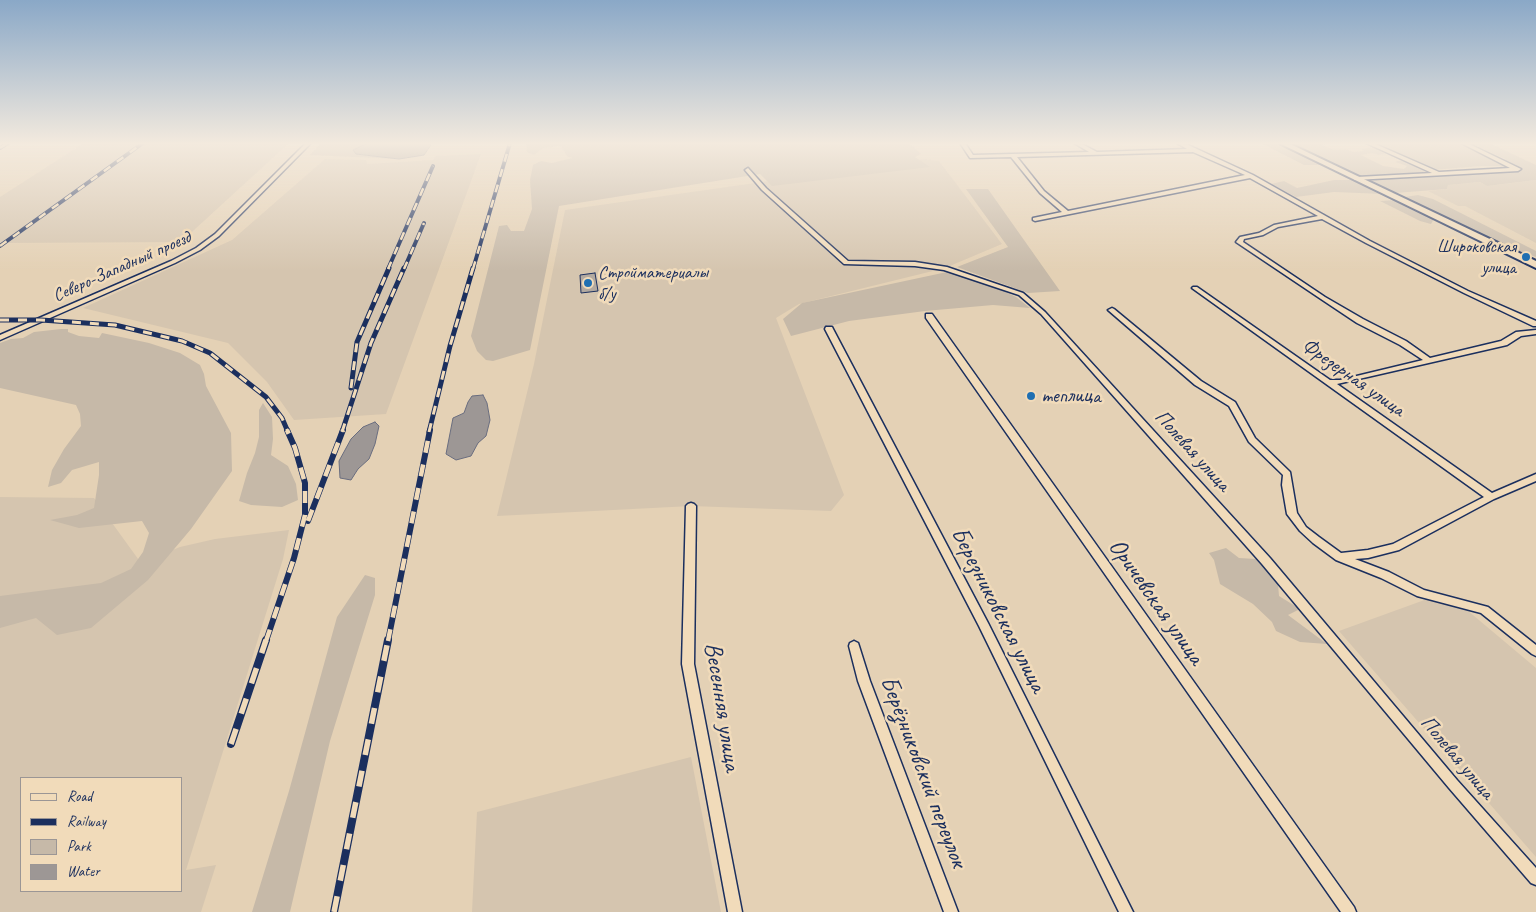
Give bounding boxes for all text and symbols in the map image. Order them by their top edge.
street label: Северо-Западный проезд [50,227,194,307]
place label: Широковская улица [1437,236,1516,278]
marker: Широковская улица [1520,251,1532,263]
place label: Стройматериалы б/у [598,262,708,304]
marker: Стройматериалы б/у [582,277,594,289]
street label: Фрезерная улица [1297,333,1409,423]
place label: теплица [1041,383,1101,409]
marker: теплица [1025,390,1037,402]
street label: Полевая улица [1149,405,1235,497]
street label: Березниковская улица [943,522,1053,698]
street label: Оричевская улица [1101,533,1211,671]
street label: Весенняя улица [697,640,747,774]
street label: Берёзниковский переулок [873,672,973,872]
street label: Полевая улица [1415,711,1499,805]
legend [20,777,182,892]
text: Road [67,787,92,806]
text: Railway [67,812,106,831]
text: Park [67,837,91,856]
text: Water [67,862,100,881]

